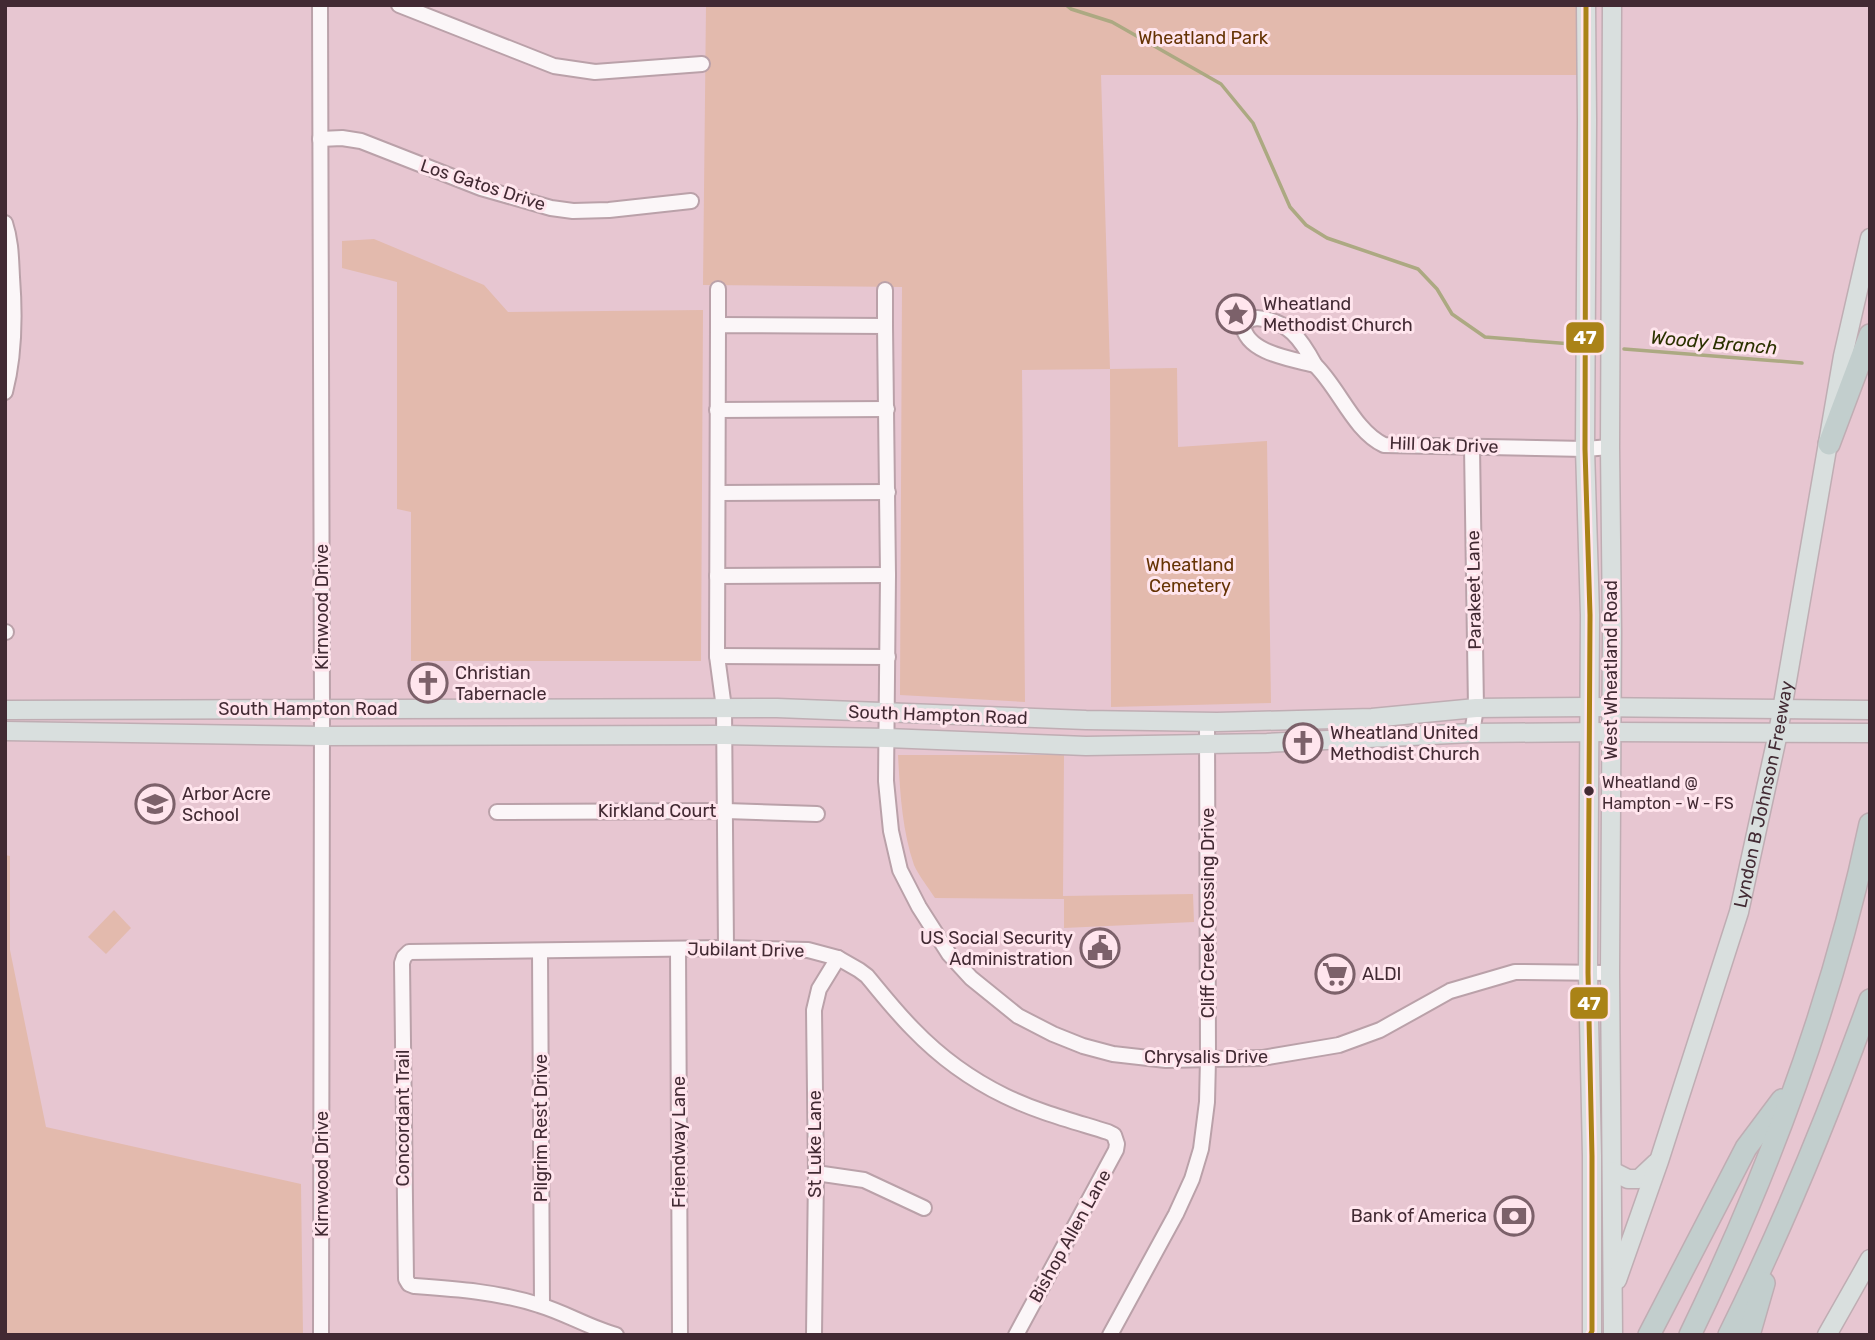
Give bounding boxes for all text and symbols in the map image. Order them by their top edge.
park label: Wheatland Park [1138,27,1269,49]
street label: Los Gatos Drive [418,154,548,216]
place icon: Wheatland Methodist Church [1215,293,1257,335]
place label: Wheatland Methodist Church [1263,293,1413,336]
line badge: 47 [1565,321,1605,354]
water label: Woody Branch [1650,325,1778,360]
text: 47 [1573,326,1597,349]
street label: Hill Oak Drive [1389,432,1499,458]
street label: Parakeet Lane [1462,530,1486,650]
street label: Kirnwood Drive [311,544,333,670]
park label: Wheatland Cemetery [1146,554,1234,597]
street label: West Wheatland Road [1600,580,1622,760]
church icon: Christian Tabernacle [407,662,449,704]
place label: Christian Tabernacle [455,662,547,705]
street label: Lyndon B Johnson Freeway [1729,679,1798,910]
street label: South Hampton Road [218,698,398,720]
street label: South Hampton Road [848,701,1028,729]
church icon: Wheatland United Methodist Church [1282,722,1324,764]
place label: Wheatland United Methodist Church [1330,722,1480,765]
place label: Wheatland @ Hampton - W - FS [1602,773,1734,813]
school or university icon: Arbor Acre School [134,783,176,825]
place label: Arbor Acre School [182,783,271,826]
marker: Wheatland @ Hampton - W - FS [1582,784,1596,798]
street label: Kirkland Court [598,800,716,822]
street label: Cliff Creek Crossing Drive [1197,808,1219,1018]
place label: US Social Security Administration [920,927,1073,970]
public building icon: US Social Security Administration [1079,927,1121,969]
street label: Jubilant Drive [687,938,805,962]
supermarket icon: ALDI [1314,953,1356,995]
place label: ALDI [1362,963,1402,985]
line badge: 47 [1569,986,1609,1020]
text: 47 [1577,992,1601,1015]
street label: Chrysalis Drive [1144,1046,1268,1068]
street label: Concordant Trail [392,1050,414,1186]
street label: Pilgrim Rest Drive [530,1054,552,1202]
street label: Friendway Lane [668,1076,690,1208]
street label: St Luke Lane [804,1090,826,1198]
street label: Kirnwood Drive [311,1111,333,1237]
street label: Bishop Allen Lane [1024,1166,1116,1306]
bank icon: Bank of America [1493,1195,1535,1237]
place label: Bank of America [1351,1205,1487,1227]

